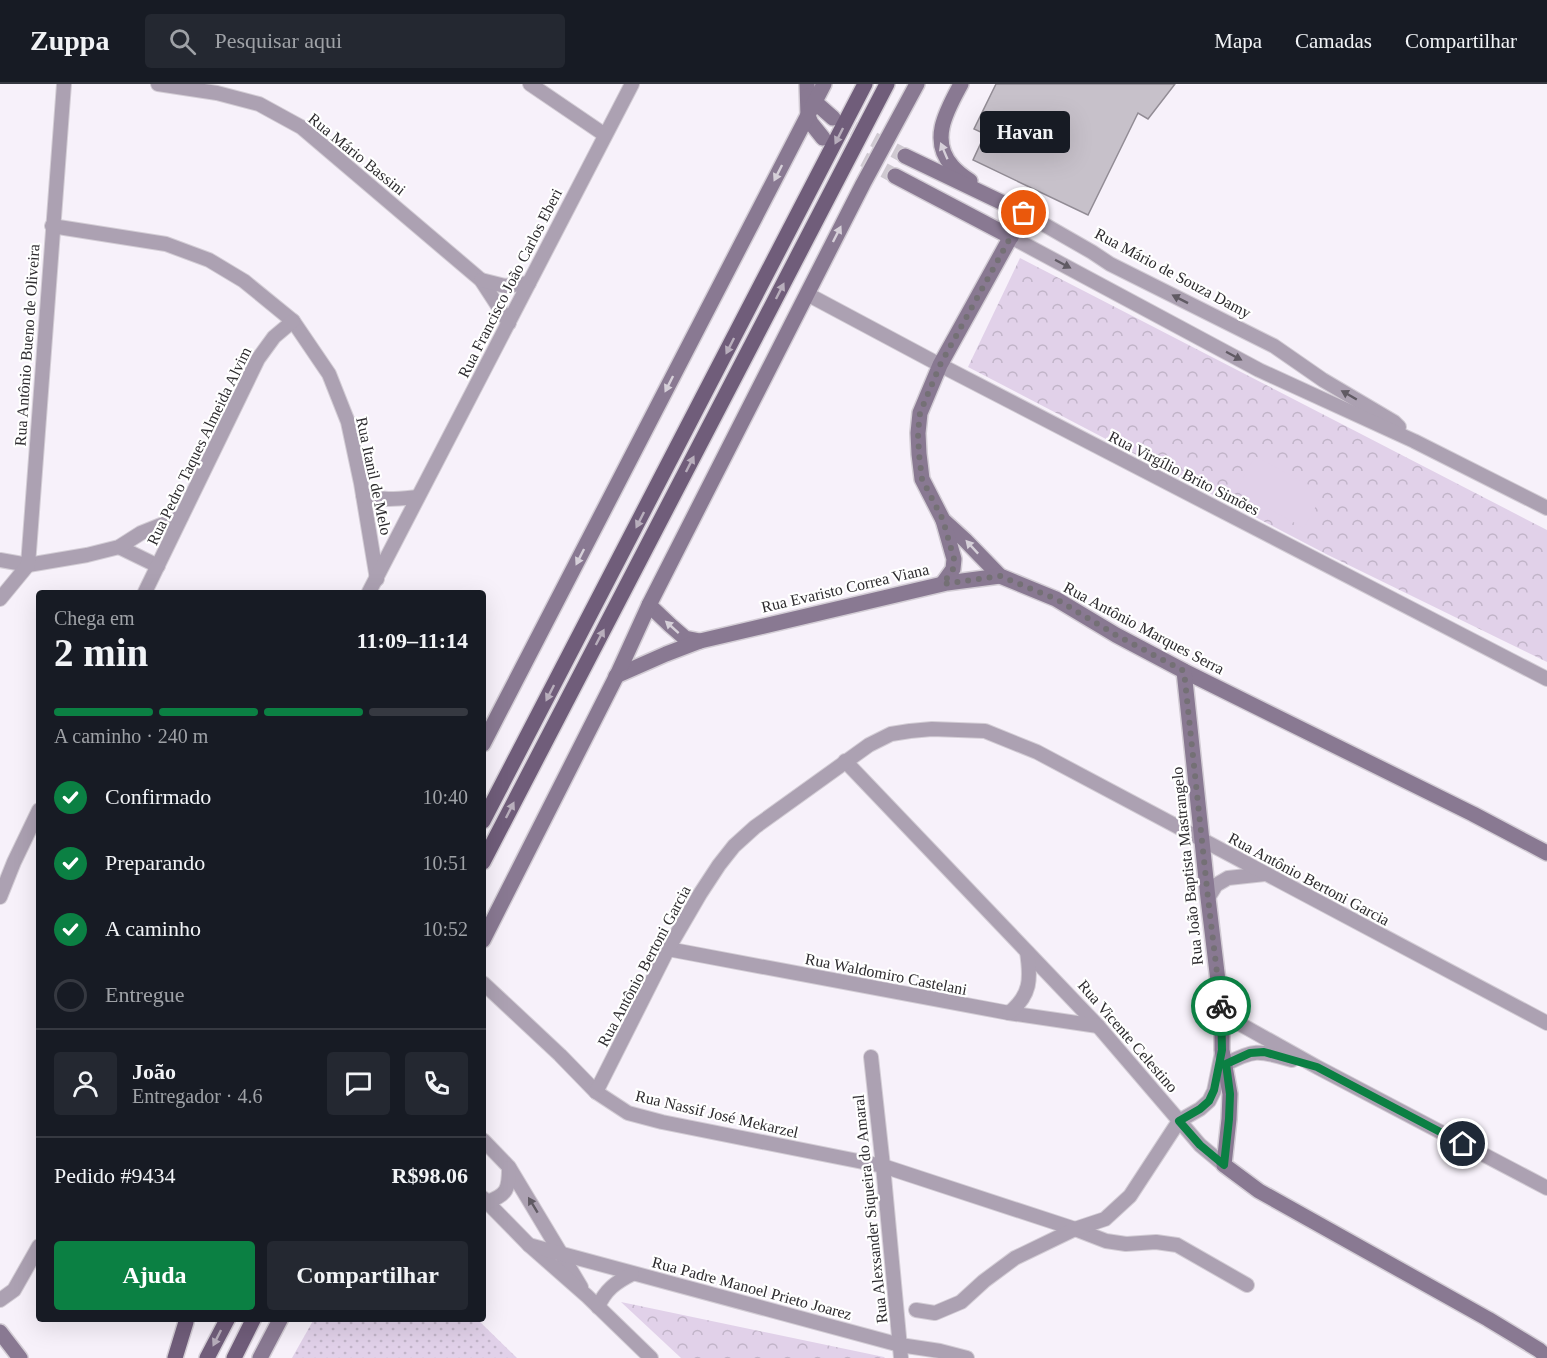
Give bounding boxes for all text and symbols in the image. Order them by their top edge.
search box [145,14,565,68]
text: Zuppa [30,25,109,56]
icon: search [166,25,199,58]
text: Pesquisar aqui [214,28,342,53]
text: Mapa [1214,29,1262,53]
text: Camadas [1295,29,1372,53]
text: Compartilhar [1405,29,1517,53]
street label: Rua Mário Bassini [305,110,409,199]
callout: Havan [979,111,1069,153]
text: Havan [997,121,1053,143]
one-way arrow [834,127,844,145]
one-way arrow [940,143,949,160]
one-way arrow [773,165,783,182]
street label: Rua Francisco João Carlos Eberi [455,185,565,380]
pin [998,187,1049,238]
icon: bag [1007,196,1040,229]
street label: Rua Mário de Souza Damy [1092,225,1254,322]
one-way arrow [833,226,842,243]
street label: Rua Antônio Bueno de Oliveira [11,243,43,447]
one-way arrow [1054,259,1071,269]
one-way arrow [775,282,785,299]
one-way arrow [1171,294,1188,304]
one-way arrow [725,338,734,355]
street label: Rua Pedro Taques Almeida Alvim [144,344,256,548]
one-way arrow [1226,351,1243,361]
one-way arrow [664,376,674,393]
one-way arrow [1341,390,1357,401]
street label: Rua Itanil de Melo [353,415,395,537]
street label: Rua Virgílio Brito Simões [1105,428,1262,519]
one-way arrow [685,455,695,472]
one-way arrow [635,511,645,528]
one-way arrow [965,540,979,555]
one-way arrow [575,549,584,566]
street label: Rua Evaristo Correa Viana [759,560,931,616]
street label: Rua Antônio Marques Serra [1060,578,1227,678]
text: Chega em [54,607,135,629]
one-way arrow [665,621,680,634]
text: 11:09–11:14 [357,628,468,653]
one-way arrow [595,628,605,645]
text: 2 min [54,631,148,674]
one-way arrow [545,684,555,701]
text: A caminho · 240 m [54,725,208,747]
street label: Rua João Baptista Mastrangelo [1168,766,1207,966]
icon: check [54,781,87,814]
text: Confirmado [105,784,211,809]
text: 10:40 [422,786,468,808]
one-way arrow [505,801,514,818]
street label: Rua Antônio Bertoni Garcia [1226,829,1392,929]
icon: check [54,847,87,880]
text: Preparando [105,850,205,875]
text: 10:51 [422,852,468,874]
street label: Rua Antônio Bertoni Garcia [594,883,694,1049]
icon: check [54,913,87,946]
text: A caminho [105,916,201,941]
text: 10:52 [422,918,468,940]
street label: Rua Waldomiro Castelani [804,950,969,998]
courier [1191,976,1251,1036]
street label: Rua Vicente Celestino [1075,977,1181,1095]
text: Entregue [105,982,184,1007]
icon: bike [1205,990,1238,1023]
button: person [54,1052,117,1115]
button: chat [327,1052,390,1115]
button: phone [405,1052,468,1115]
text: João [132,1059,176,1084]
text: Entregador · 4.6 [132,1085,263,1107]
street label: Rua Nassif José Mekarzel [634,1087,801,1141]
street label: Rua Alexsander Siqueira do Amaral [849,1093,891,1324]
pin [1437,1118,1488,1169]
icon: home [1446,1127,1479,1160]
text: Pedido #9434 [54,1163,176,1188]
text: R$98.06 [392,1163,468,1188]
one-way arrow [527,1197,538,1214]
button: Ajuda [54,1241,255,1310]
button: Compartilhar [267,1241,468,1310]
street label: Rua Padre Manoel Prieto Joarez [650,1253,854,1323]
one-way arrow [213,1330,222,1347]

